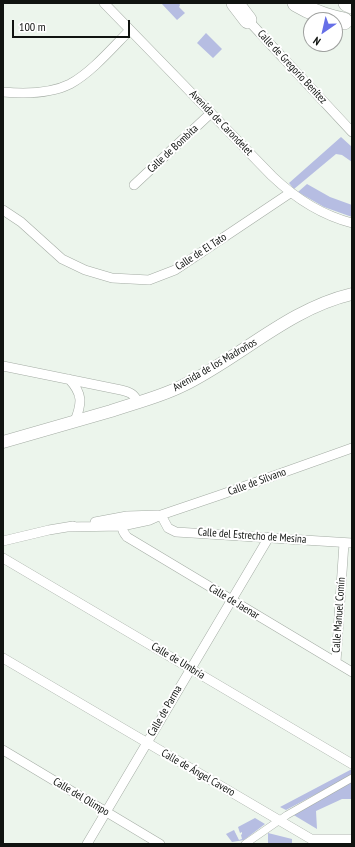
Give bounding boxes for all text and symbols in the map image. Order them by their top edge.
scale bar [14,12,132,38]
north arrow [303,12,343,52]
text: 100 m [19,19,46,34]
street label: Calle de Gregorio Benítez [254,27,330,107]
text: N [310,34,323,49]
street label: Avenida de Carondelet [187,88,255,158]
street label: Calle de Bombita [145,122,201,176]
street label: Calle de El Tato [173,231,229,273]
street label: Avenida de los Madroños [171,336,259,394]
street label: Calle de Silvano [226,465,288,499]
street label: Calle del Estrecho de Mesina [197,526,307,546]
street label: Calle Manuel Comín [330,577,348,653]
street label: Calle de Jaenar [206,582,262,622]
street label: Calle de Umbría [149,640,207,682]
street label: Calle de Parma [145,683,185,739]
street label: Calle de Ángel Cavero [159,747,237,799]
street label: Calle del Olimpo [51,775,111,819]

